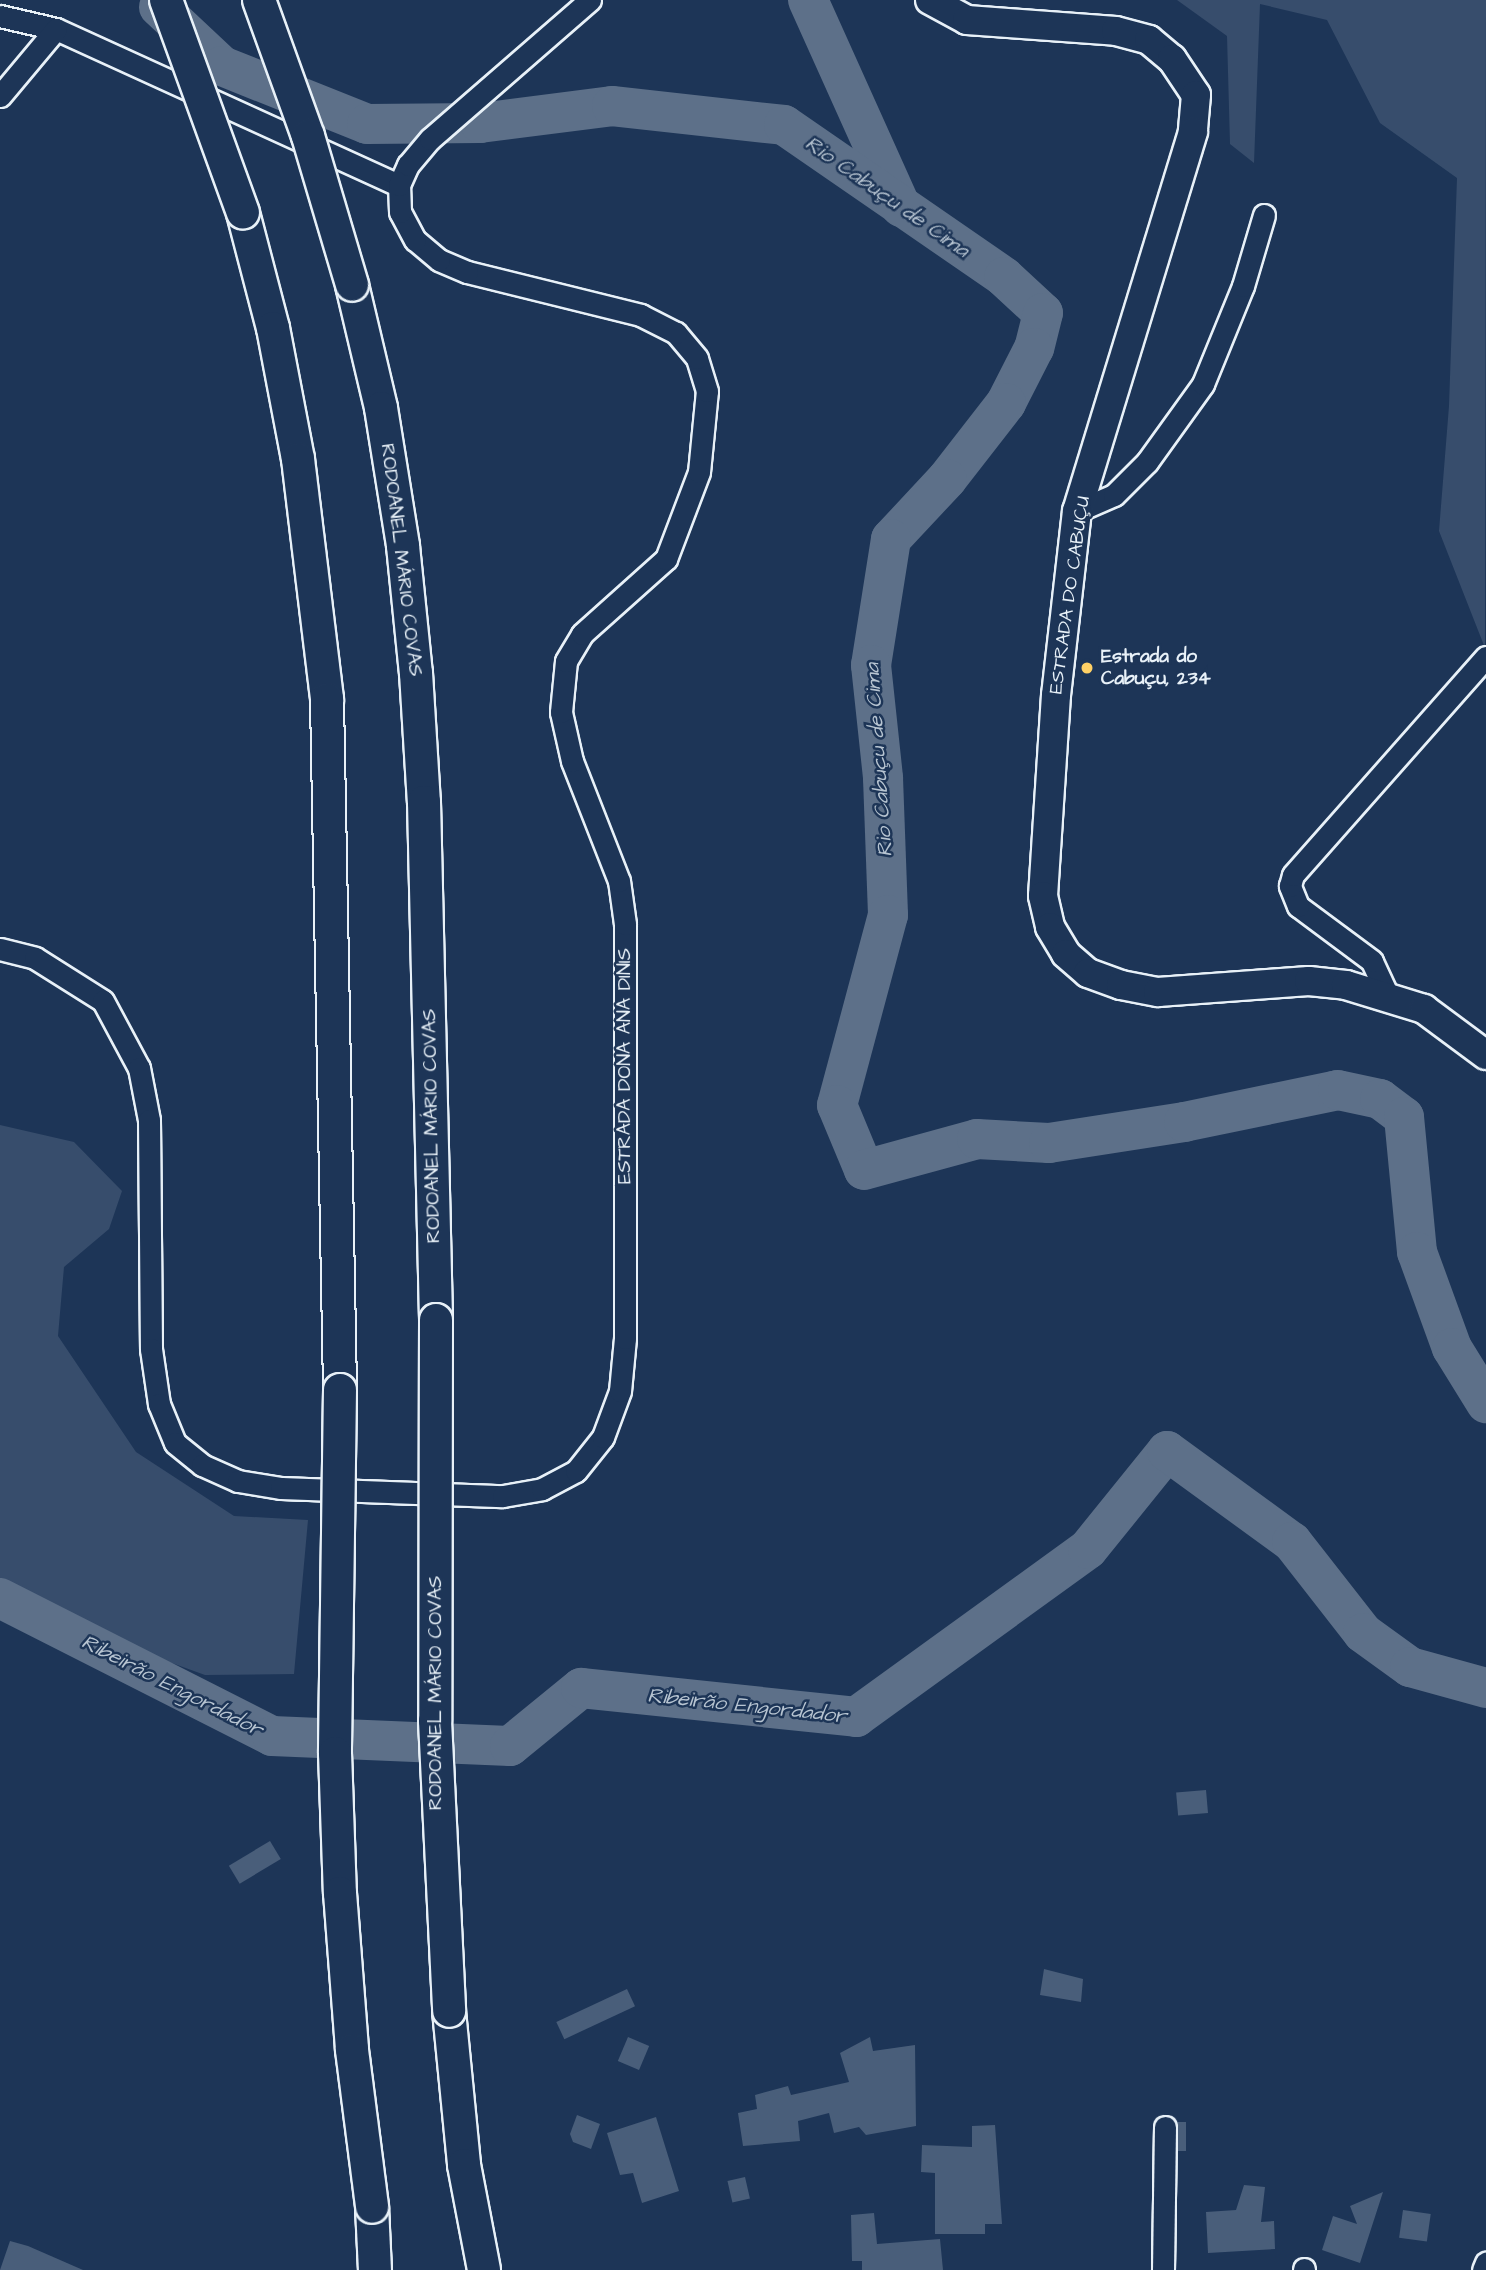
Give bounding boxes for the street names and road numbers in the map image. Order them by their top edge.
street label: RODOANEL MÁRIO COVAS [375,442,427,678]
street label: ESTRADA DO CABUÇU [1045,495,1095,695]
street label: ESTRADA DONA ANA DINIS [614,948,636,1184]
street label: RODOANEL MÁRIO COVAS [419,1009,445,1243]
street label: RODOANEL MÁRIO COVAS [425,1576,447,1810]

